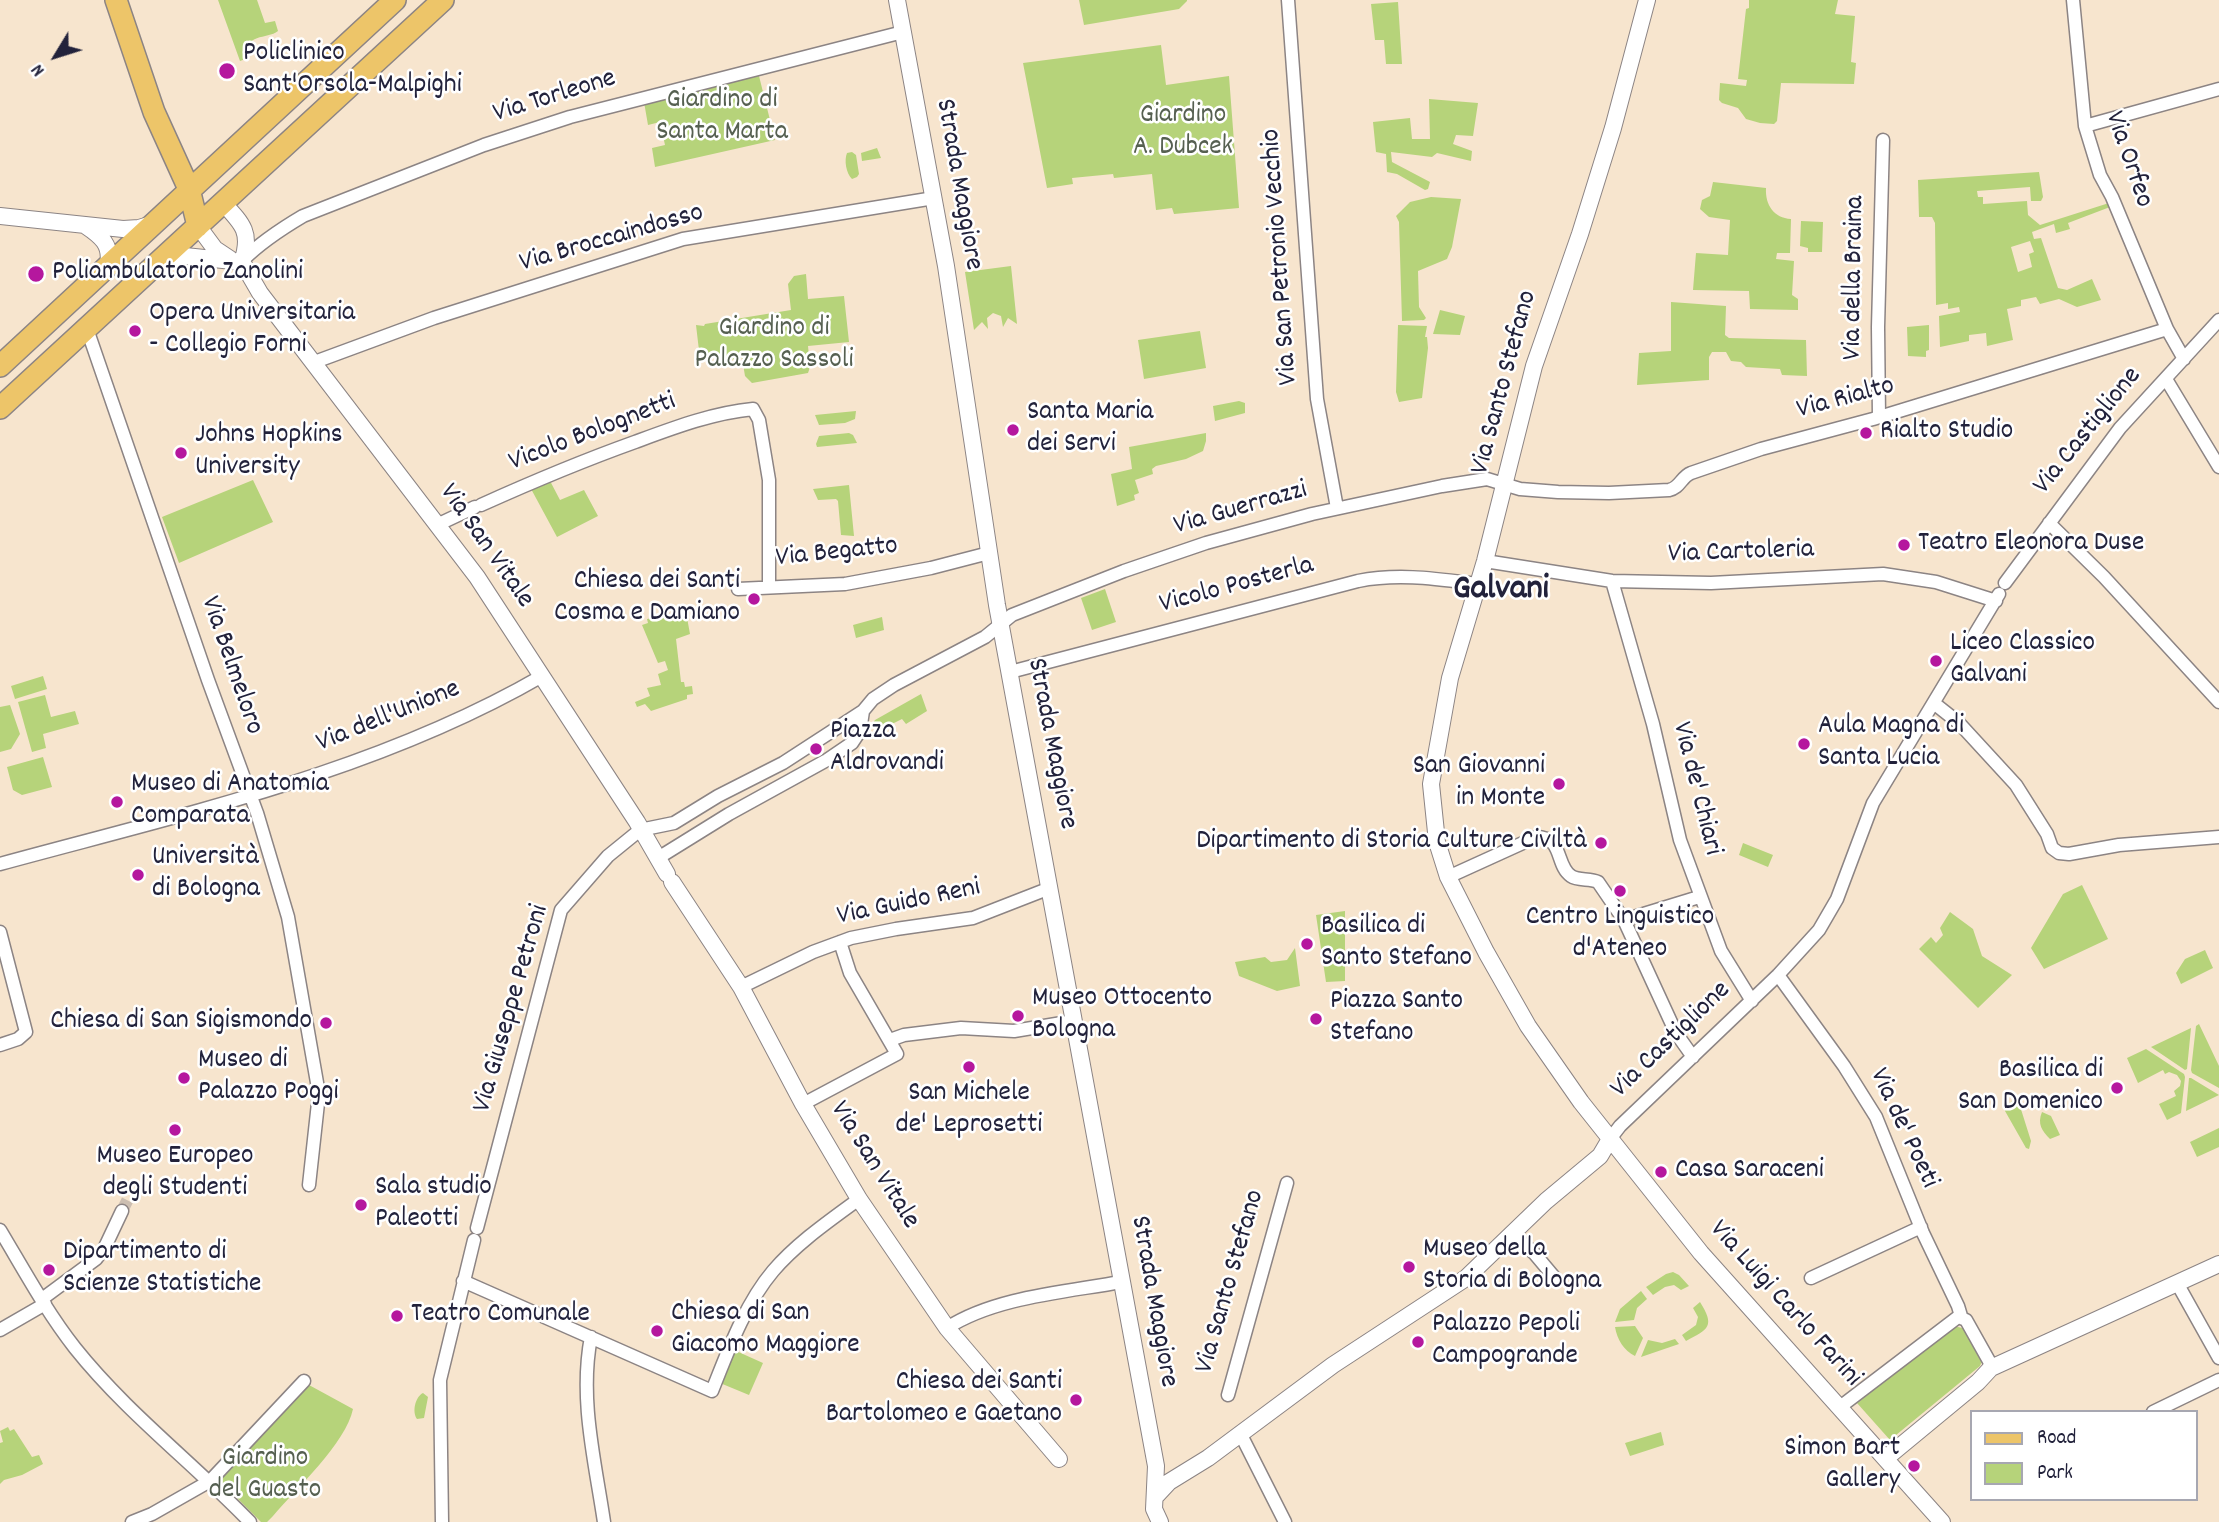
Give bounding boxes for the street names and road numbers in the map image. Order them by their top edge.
street label: Via Torleone [490,63,620,133]
street label: Strada Maggiore [925,97,989,273]
street label: Via Orfeo [2095,108,2159,212]
street label: Via San Petronio Vecchio [1256,128,1308,386]
street label: Via della Braina [1838,195,1874,361]
street label: Via Broccaindosso [516,198,708,282]
street label: Via Santo Stefano [1465,287,1547,479]
street label: Via Castiglione [2027,362,2151,502]
street label: Via Rialto [1794,371,1898,429]
street label: Vicolo Bolognetti [505,387,681,481]
street label: Via Guerrazzi [1171,475,1311,545]
street label: Via San Vitale [430,478,540,616]
street label: Via Begatto [774,531,900,577]
street label: Via Cartoleria [1668,535,1814,573]
street label: Vicolo Posterla [1157,550,1317,624]
street label: Via Belmeloro [191,592,269,740]
street label: Strada Maggiore [1017,656,1083,832]
street label: Via dell'Unione [312,674,466,762]
street label: Via de' Chiari [1662,719,1728,859]
street label: Via Guido Reni [834,872,984,936]
street label: Via Giuseppe Petroni [467,901,559,1117]
street label: Via Castiglione [1605,975,1739,1107]
street label: Via de' Poeti [1860,1064,1944,1194]
street label: Via San Vitale [821,1096,925,1236]
street label: Via Santo Stefano [1190,1186,1274,1378]
street label: Strada Maggiore [1120,1214,1184,1390]
street label: Via Luigi Carlo Farini [1700,1215,1868,1395]

